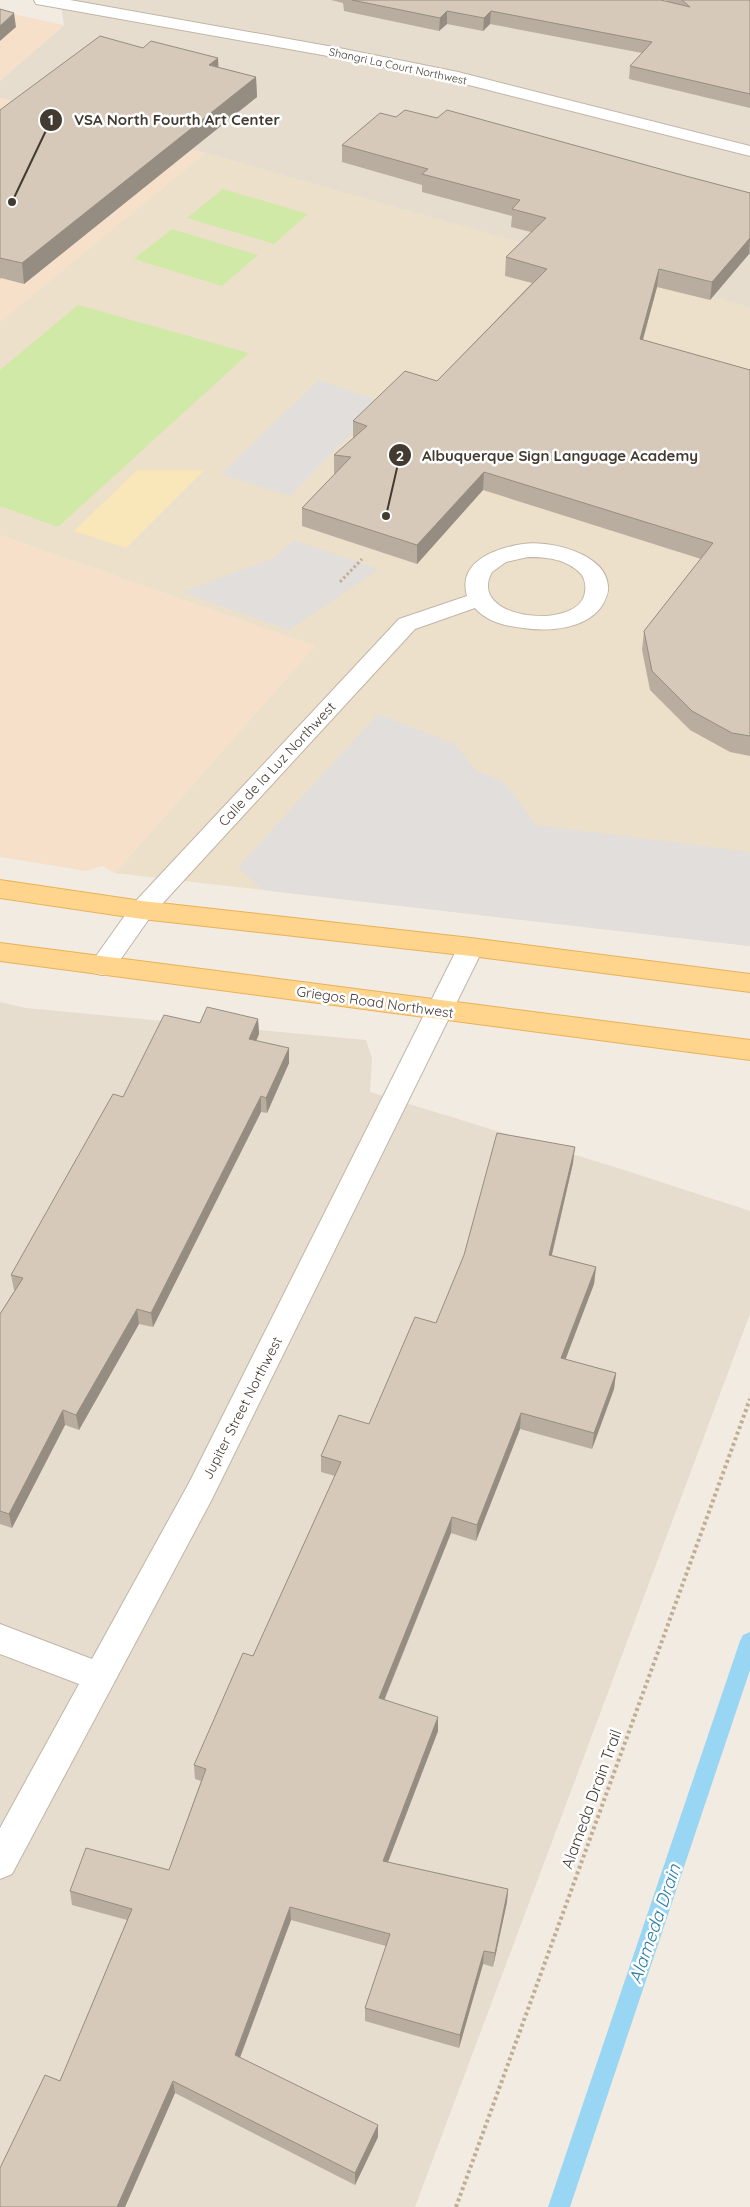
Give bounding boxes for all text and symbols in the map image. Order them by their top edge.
street label: Shangri La Court Northwest [328,45,469,88]
callout: VSA North Fourth Art Center [39,105,290,135]
text: 1 [48,110,54,129]
text: VSA North Fourth Art Center [74,110,280,129]
callout: Albuquerque Sign Language Academy [387,440,708,470]
text: 2 [396,446,404,465]
text: Albuquerque Sign Language Academy [422,446,698,465]
street label: Calle de la Luz Northwest [215,698,340,830]
street label: Griegos Road Northwest [295,982,455,1022]
street label: Jupiter Street Northwest [198,1333,286,1482]
street label: Alameda Drain Trail [556,1727,626,1871]
water label: Alameda Drain [623,1861,686,1987]

